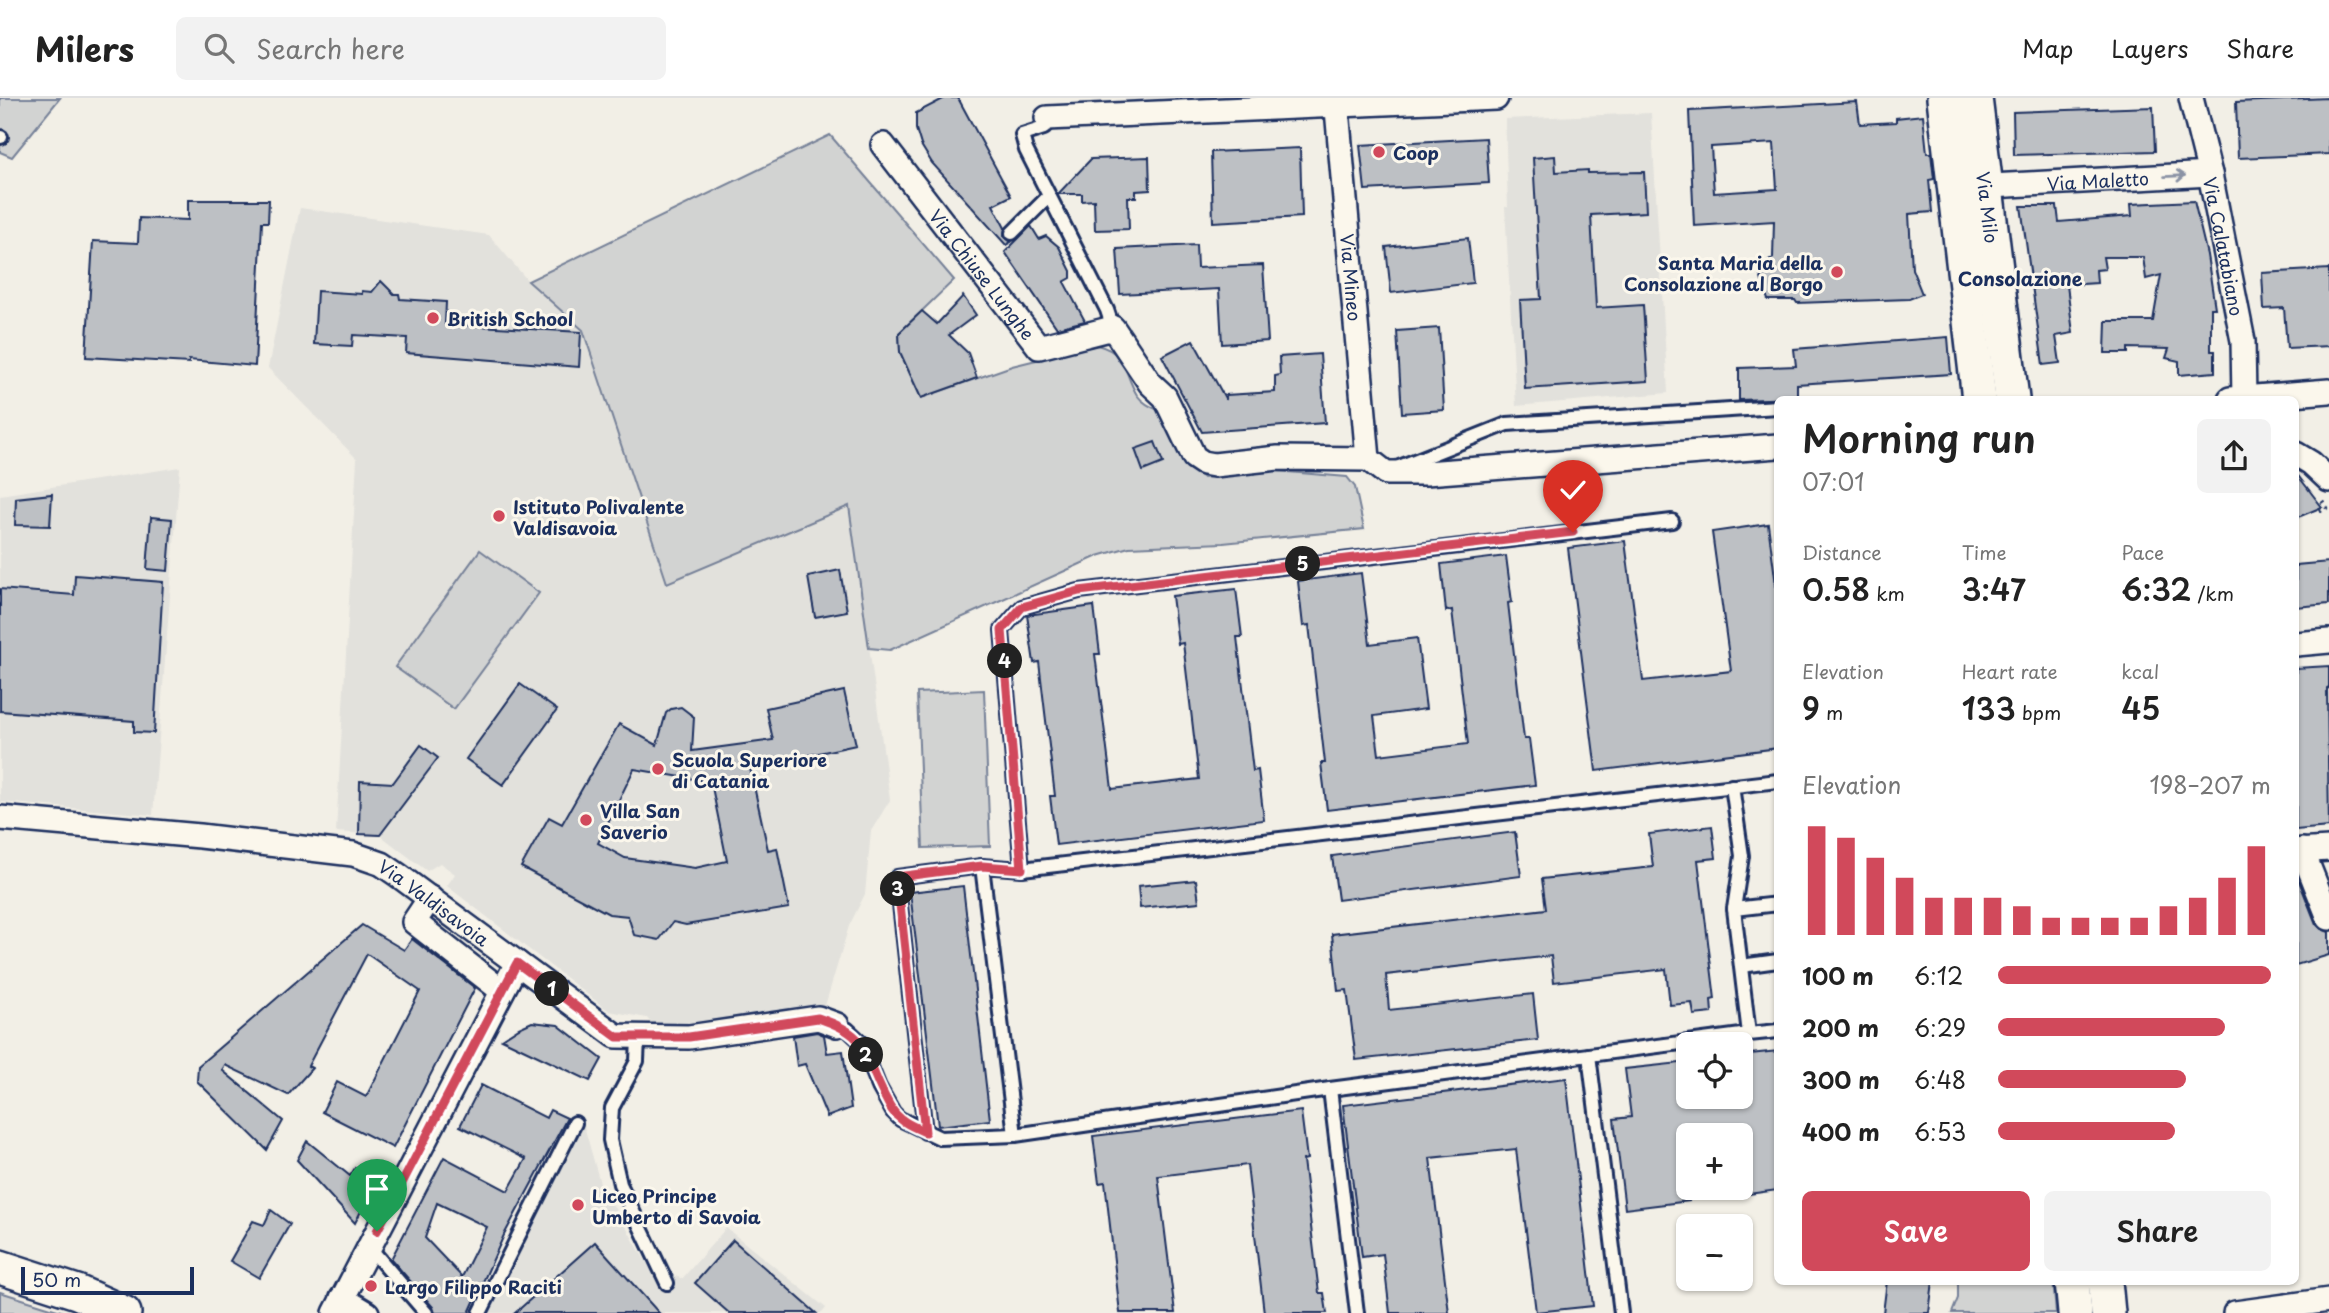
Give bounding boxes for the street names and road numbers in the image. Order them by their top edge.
street label: Via Maletto [2046,164,2150,196]
street label: Via Milo [1971,170,2006,245]
street label: Via Calatabiano [2197,174,2251,318]
street label: Via Chiuse Lunghe [923,203,1042,345]
street label: Via Mineo [1335,232,1369,322]
street label: Via Valdisavoia [373,852,496,952]

